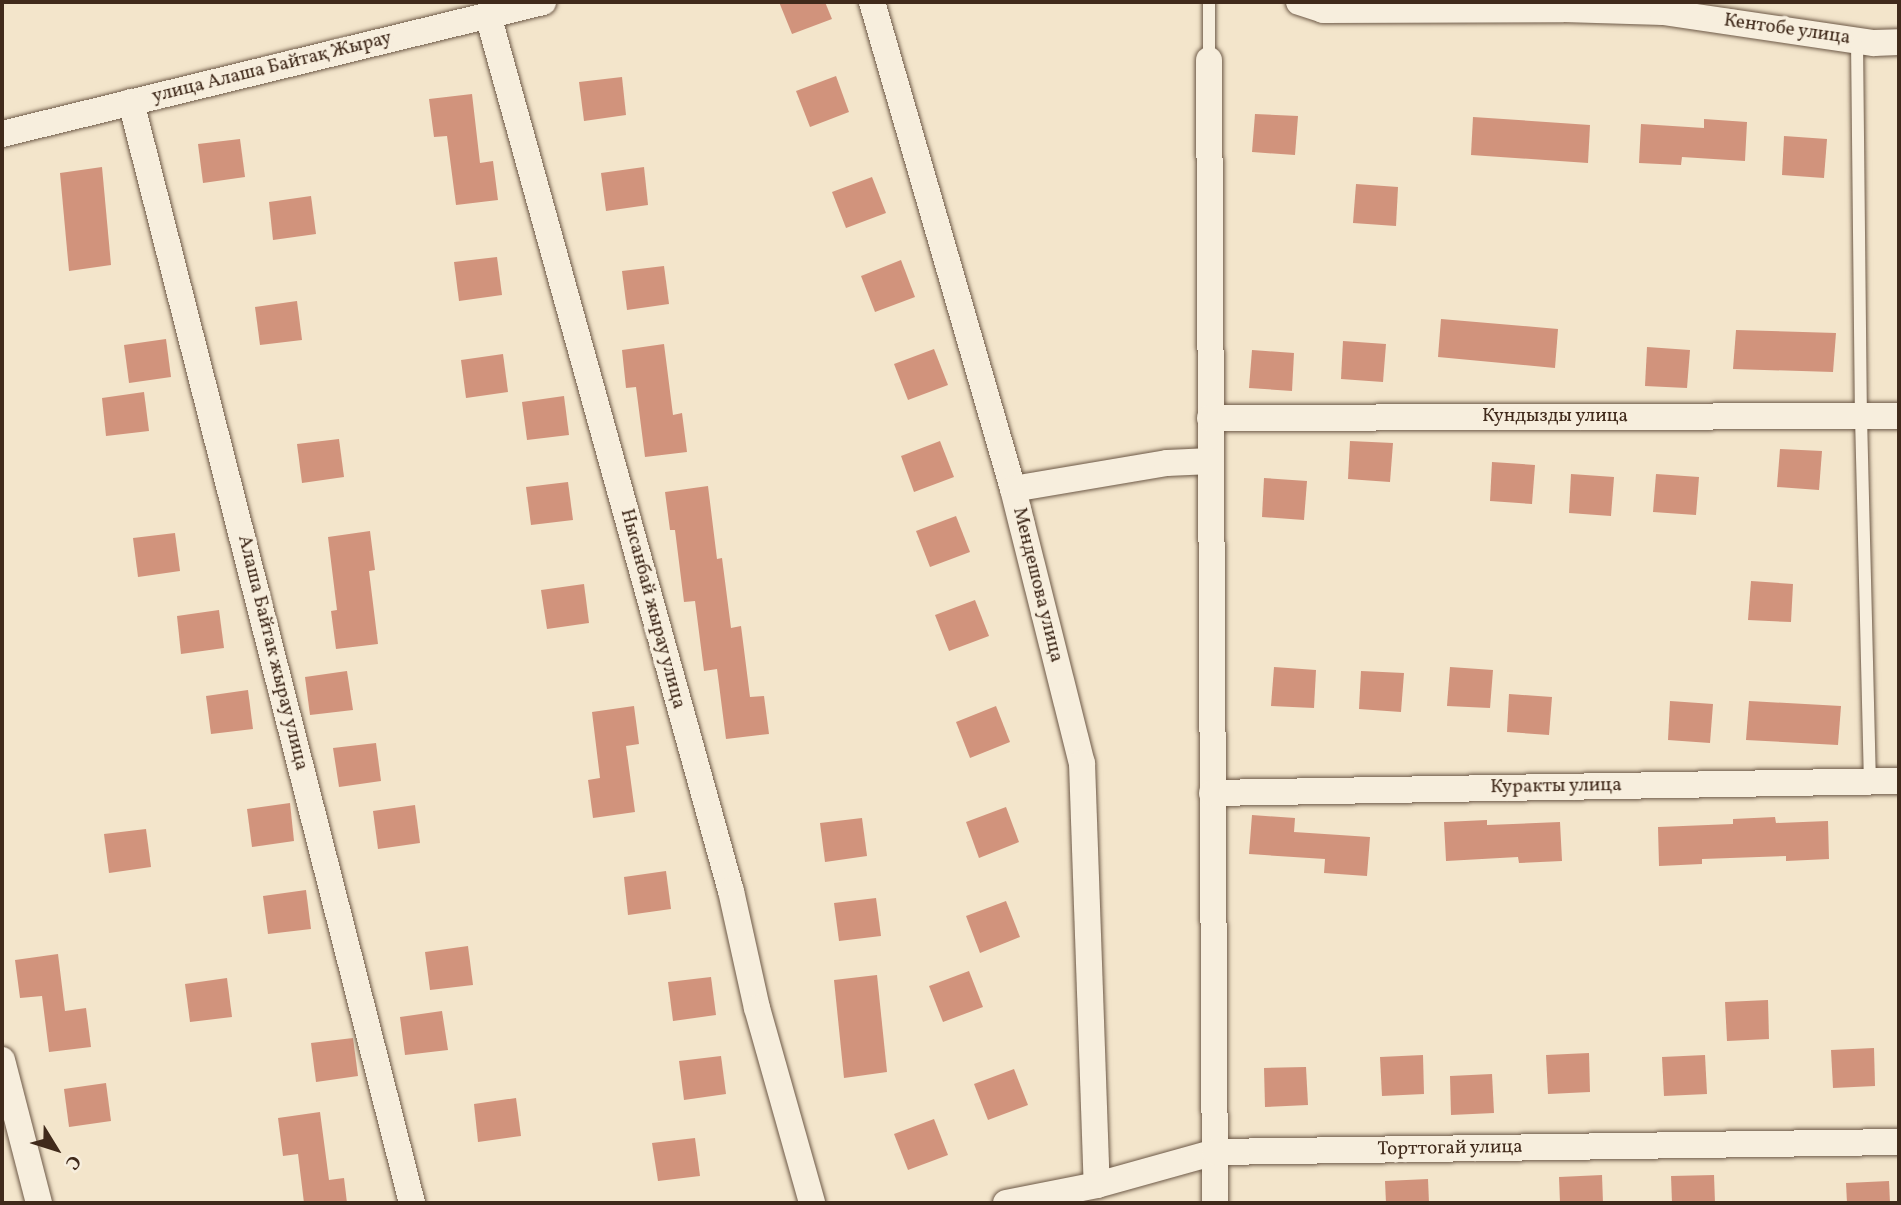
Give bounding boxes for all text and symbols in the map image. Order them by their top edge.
street label: Кентобе улица [1722,10,1852,50]
street label: улица Алаша Байтақ Жырау [150,27,394,109]
street label: Кундызды улица [1482,406,1628,428]
street label: Мендешова улица [1007,505,1067,665]
street label: Нысанбай жырау улица [614,506,690,712]
street label: Алаша Байтак жырау улица [232,532,312,774]
street label: Куракты улица [1490,774,1622,800]
north arrow [21,1114,91,1184]
street label: Торттогай улица [1377,1136,1523,1162]
text: С [59,1149,87,1175]

